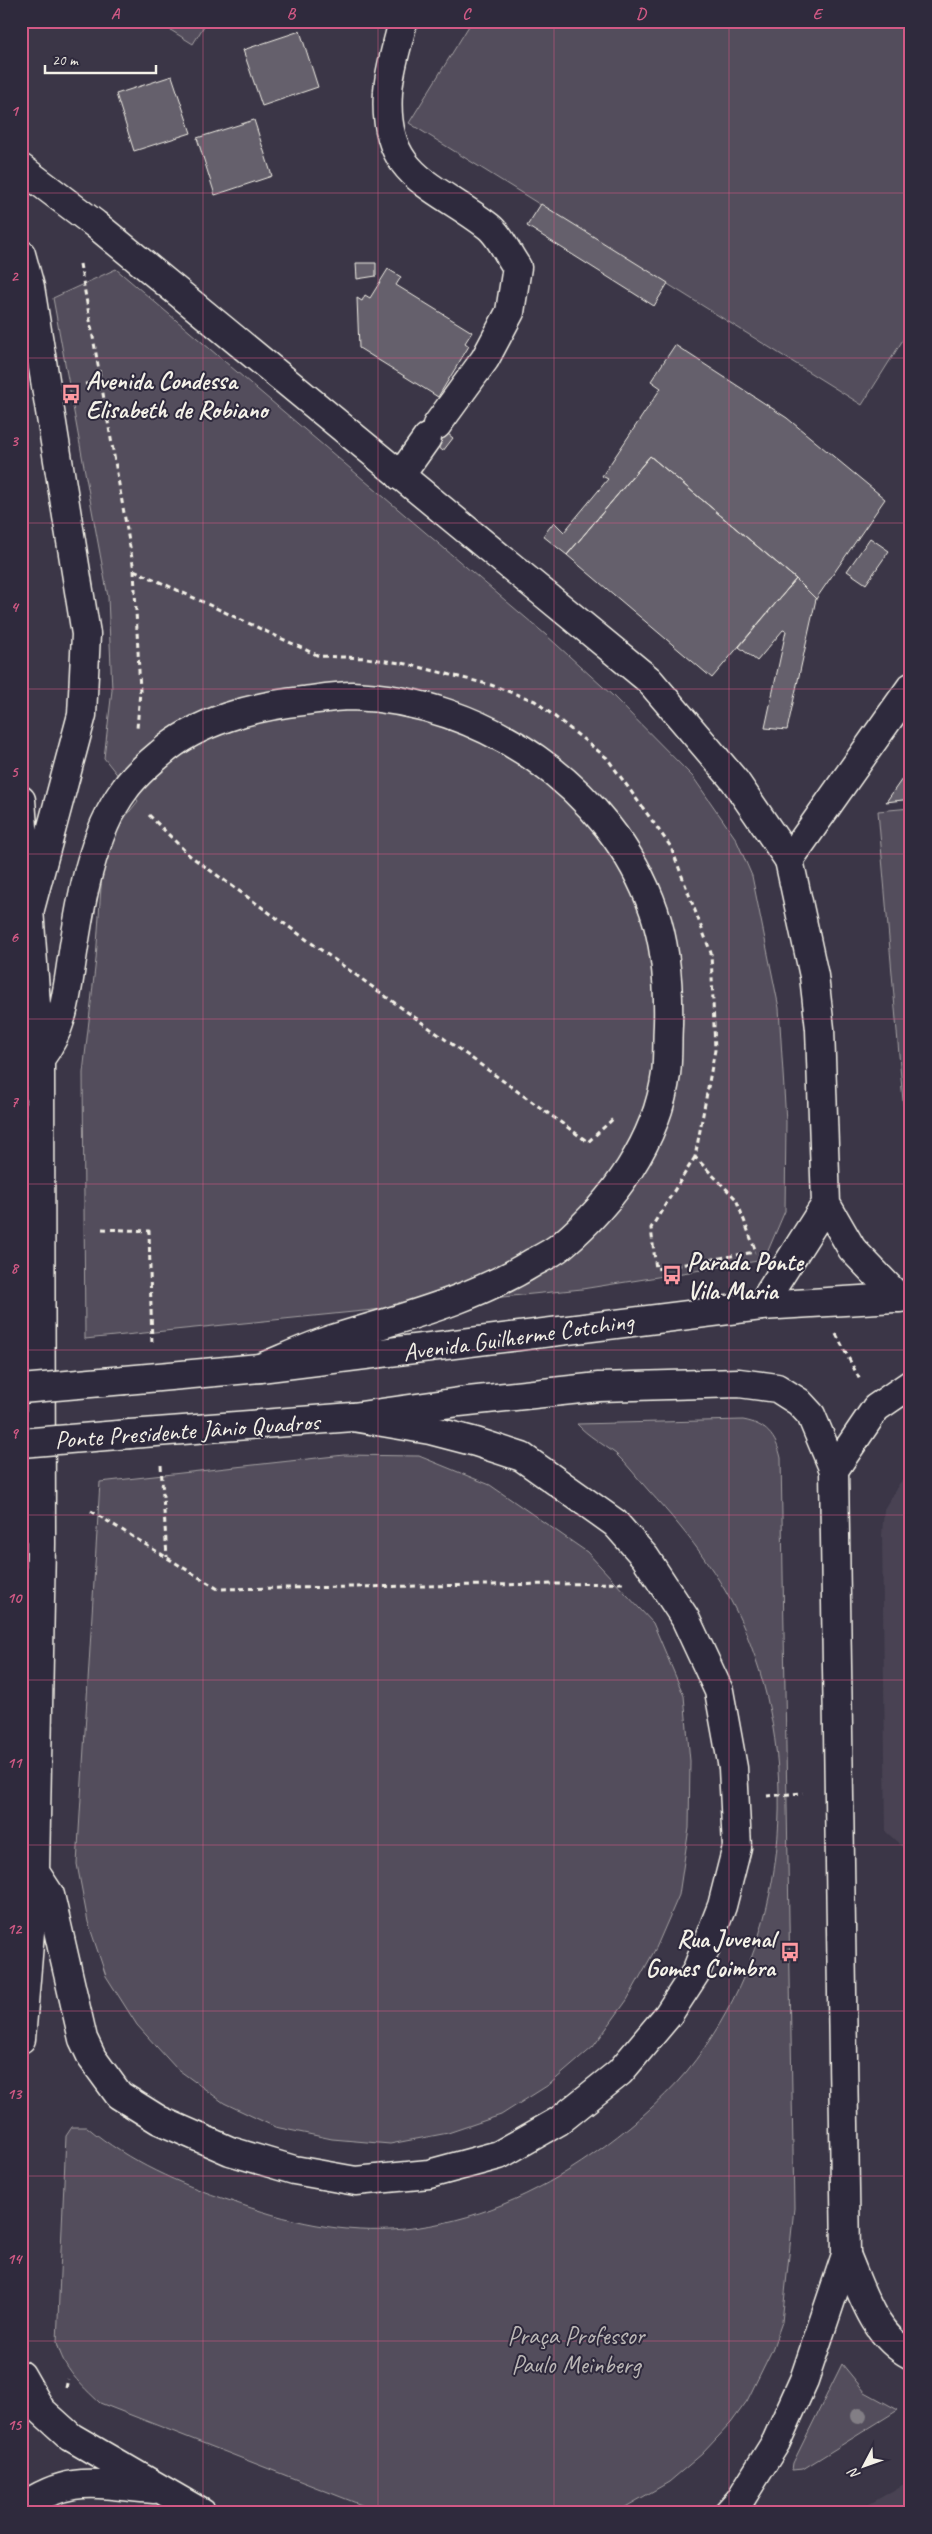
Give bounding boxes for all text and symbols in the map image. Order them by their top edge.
text: A [111,4,121,24]
text: B [287,4,297,24]
text: C [462,4,472,24]
text: D [636,4,647,24]
text: E [813,4,824,24]
scale bar [45,42,156,74]
text: 20 m [52,51,79,70]
text: 1 [10,101,19,121]
text: 2 [10,266,19,286]
place label: Avenida Condessa Elisabeth de Robiano [86,365,271,426]
bus stop icon: Avenida Condessa Elisabeth de Robiano [60,383,82,405]
text: 3 [10,431,19,451]
text: 4 [10,597,19,617]
text: 5 [11,762,20,782]
text: 6 [10,927,19,947]
text: 7 [10,1092,19,1112]
place label: Parada Ponte Vila Maria [687,1246,804,1307]
text: 8 [10,1258,19,1278]
bus stop icon: Parada Ponte Vila Maria [661,1264,683,1286]
street label: Avenida Guilherme Cotching [401,1305,638,1369]
street label: Ponte Presidente Jânio Quadros [54,1406,323,1456]
text: 9 [10,1423,19,1443]
text: 10 [7,1588,23,1608]
text: 11 [7,1753,23,1773]
text: 12 [7,1919,23,1939]
place label: Rua Juvenal Gomes Coimbra [645,1923,780,1984]
bus stop icon: Rua Juvenal Gomes Coimbra [779,1941,801,1963]
text: 13 [7,2084,23,2104]
text: 14 [7,2249,23,2269]
park label: Praça Professor Paulo Meinberg [508,2320,646,2381]
text: 15 [7,2415,23,2435]
north arrow [840,2442,890,2492]
text: N [844,2464,864,2483]

